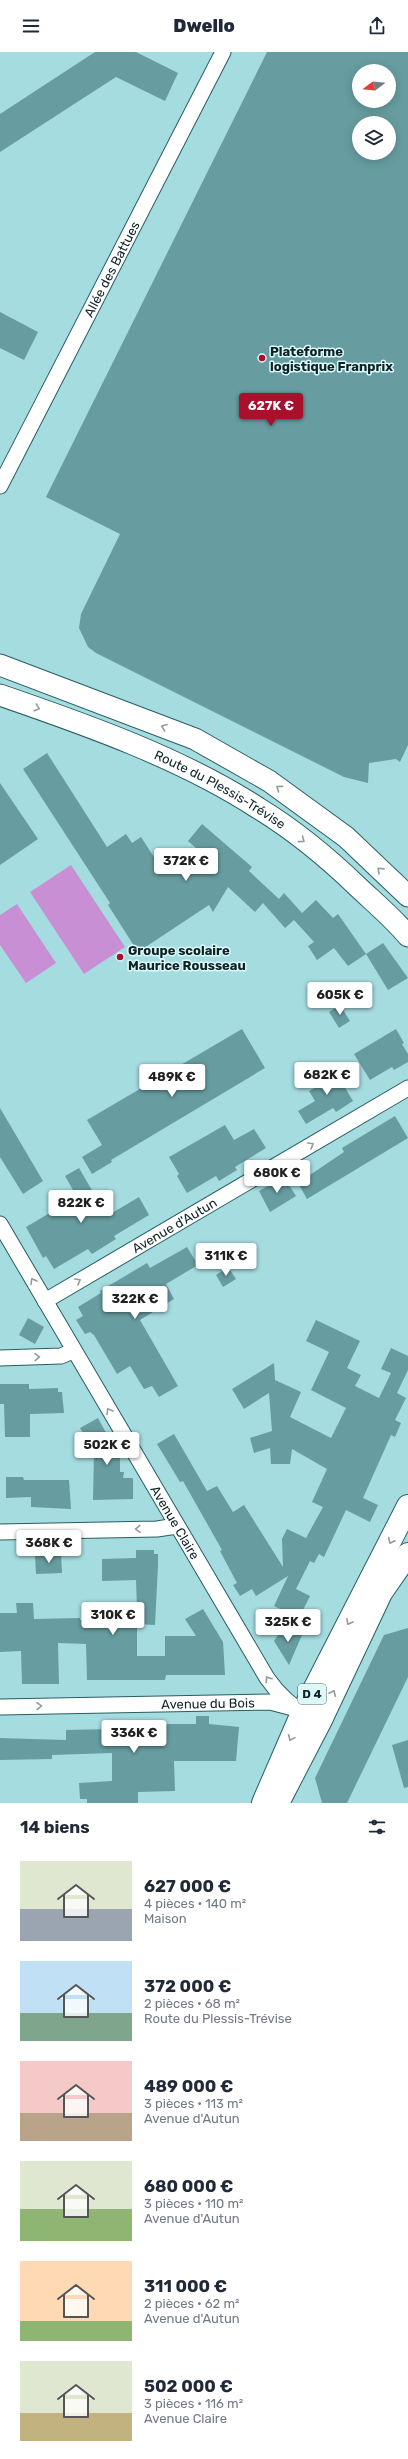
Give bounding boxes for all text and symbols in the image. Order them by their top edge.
icon: menu [20,15,42,37]
text: Dwello [173,15,235,37]
icon: share [366,15,388,37]
north arrow [352,64,396,108]
map controls [352,64,396,160]
button: layers [352,116,396,160]
street label: Allée des Battues [81,219,143,320]
place label: Plateforme logistique Franprix [270,344,393,374]
marker: Plateforme logistique Franprix [257,353,267,363]
pin: 627K € [238,393,304,427]
text: 627K € [248,398,294,413]
one-way arrow [33,703,40,712]
one-way arrow [161,724,168,732]
street label: Route du Plessis-Trévise [152,747,288,832]
one-way arrow [276,786,283,793]
one-way arrow [298,836,305,843]
pin: 372K € [153,848,219,882]
text: 372K € [163,853,209,868]
one-way arrow [377,867,385,874]
place label: Groupe scolaire Maurice Rousseau [128,943,246,973]
marker: Groupe scolaire Maurice Rousseau [115,952,125,962]
pin: 605K € [307,982,373,1016]
text: 605K € [316,987,364,1002]
pin: 682K € [294,1062,360,1096]
pin: 489K € [139,1064,205,1098]
text: 682K € [303,1067,351,1082]
text: 489K € [148,1069,196,1084]
one-way arrow [307,1142,314,1149]
pin: 680K € [244,1160,310,1194]
text: 680K € [253,1165,301,1180]
pin: 822K € [48,1190,114,1224]
text: 822K € [57,1195,105,1210]
street label: Avenue d'Autun [130,1195,220,1256]
pin: 311K € [193,1243,259,1277]
text: 311K € [205,1248,247,1263]
one-way arrow [30,1278,37,1285]
one-way arrow [74,1279,81,1286]
pin: 322K € [102,1286,168,1320]
text: 322K € [111,1291,159,1306]
one-way arrow [34,1353,40,1361]
one-way arrow [106,1408,114,1415]
pin: 502K € [74,1432,140,1466]
text: 502K € [83,1437,131,1452]
street label: Avenue Claire [147,1483,202,1562]
one-way arrow [135,1525,141,1533]
pin: 368K € [16,1530,82,1564]
text: 368K € [25,1535,73,1550]
one-way arrow [388,1537,396,1544]
pin: 310K € [80,1602,146,1636]
text: 310K € [90,1607,136,1622]
pin: 325K € [255,1609,321,1643]
text: 325K € [265,1614,311,1629]
one-way arrow [346,1617,353,1625]
one-way arrow [266,1677,273,1684]
road number: D 4 [298,1684,326,1704]
one-way arrow [328,1690,336,1698]
street label: Avenue du Bois [161,1695,255,1712]
one-way arrow [36,1702,42,1710]
pin: 336K € [101,1720,167,1754]
text: 336K € [110,1725,158,1740]
one-way arrow [288,1734,296,1742]
icon: filters [366,1816,388,1838]
text: 14 biens [20,1817,90,1837]
text: 627 000 € [144,1876,231,1896]
icon: home [52,1877,100,1925]
text: 4 pièces · 140 m² [144,1896,246,1911]
text: Maison [144,1911,187,1926]
text: 372 000 € [144,1976,231,1996]
icon: home [52,1977,100,2025]
text: 2 pièces · 68 m² [144,1996,240,2011]
text: Route du Plessis-Trévise [144,2011,292,2026]
text: 489 000 € [144,2076,233,2096]
icon: home [52,2077,100,2125]
text: 3 pièces · 113 m² [144,2096,243,2111]
text: Avenue d'Autun [144,2111,240,2126]
text: 680 000 € [144,2176,233,2196]
icon: home [52,2177,100,2225]
text: 3 pièces · 110 m² [144,2196,243,2211]
text: Avenue d'Autun [144,2211,240,2226]
text: 311 000 € [144,2276,227,2296]
icon: home [52,2277,100,2325]
text: 2 pièces · 62 m² [144,2296,239,2311]
text: Avenue d'Autun [144,2311,240,2326]
text: 502 000 € [144,2376,233,2396]
icon: home [52,2377,100,2425]
text: 3 pièces · 116 m² [144,2396,243,2411]
text: Avenue Claire [144,2411,227,2426]

